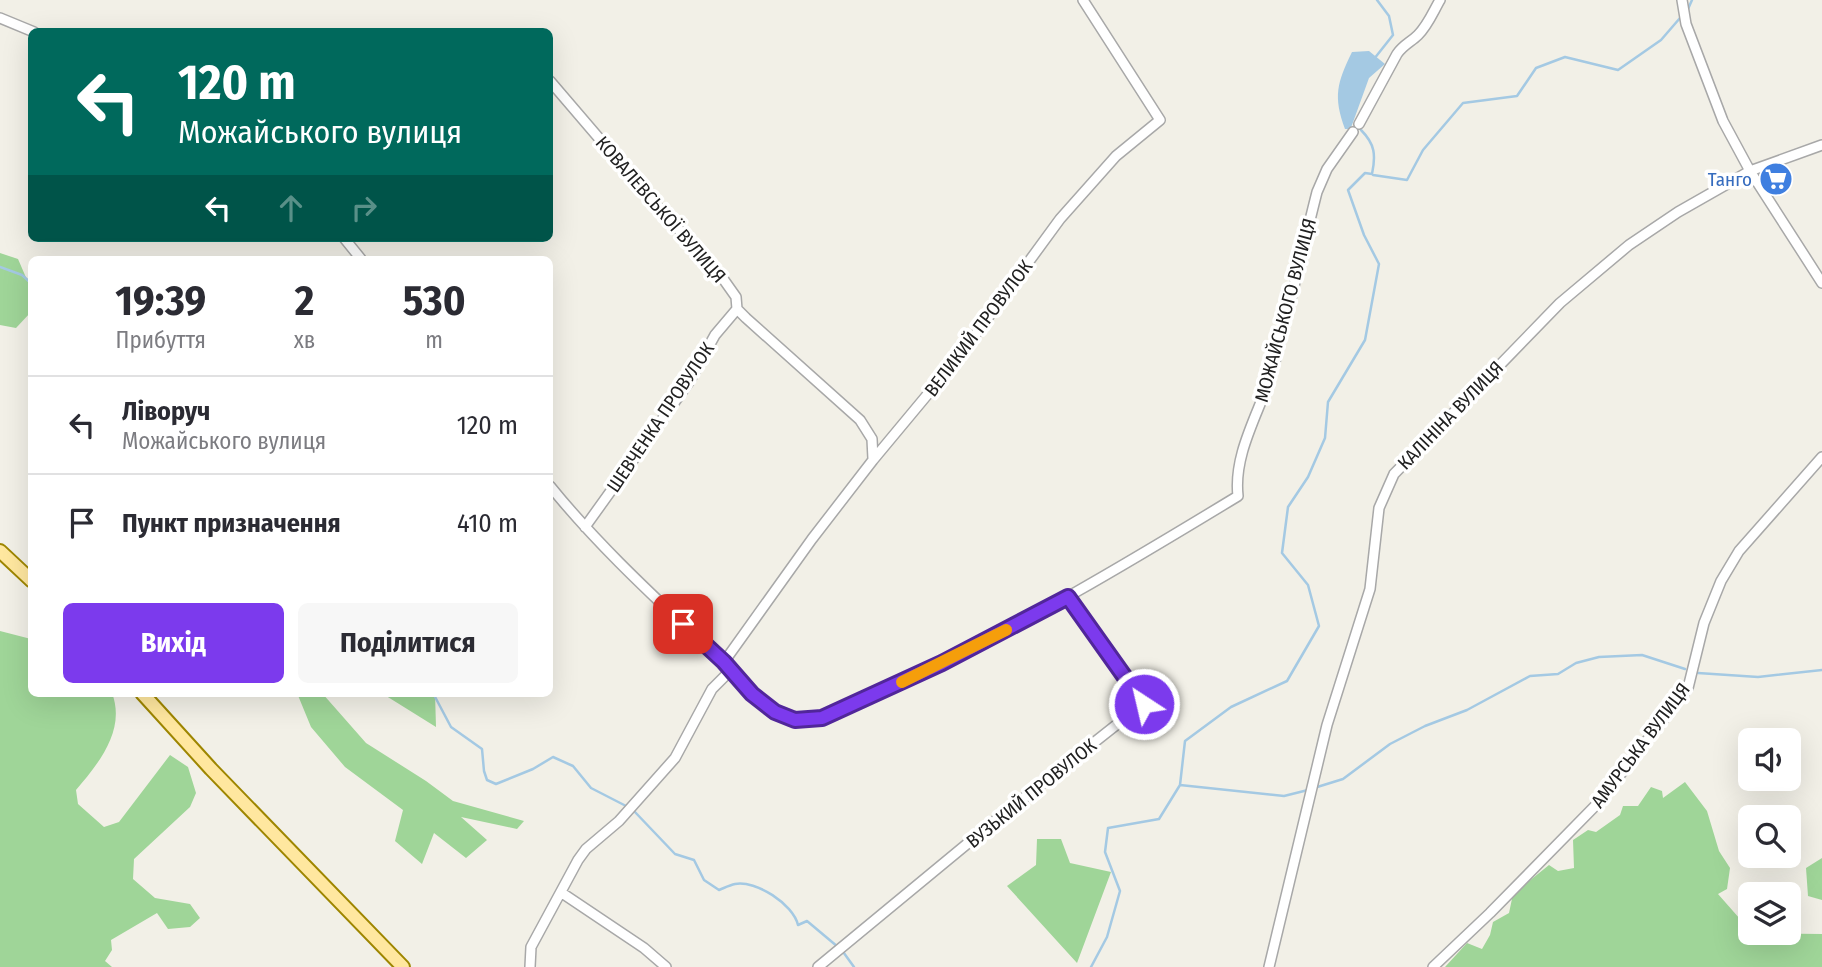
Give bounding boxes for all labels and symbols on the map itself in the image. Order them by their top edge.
street label: КОВАЛЕВСЬКОЇ ВУЛИЦЯ [591,131,731,287]
supermarket icon: Танго [1757,160,1795,198]
place label: Танго [1708,168,1752,191]
street label: МОЖАЙСЬКОГО ВУЛИЦЯ [1250,216,1321,405]
street label: ВЕЛИКИЙ ПРОВУЛОК [920,255,1037,401]
street label: ШЕВЧЕНКА ПРОВУЛОК [602,338,719,497]
street label: КАЛІНІНА ВУЛИЦЯ [1393,356,1508,474]
pin [653,594,713,654]
position arrow [1107,667,1181,741]
street label: АМУРСЬКА ВУЛИЦЯ [1586,678,1695,812]
street label: ВУЗЬКИЙ ПРОВУЛОК [962,734,1101,853]

